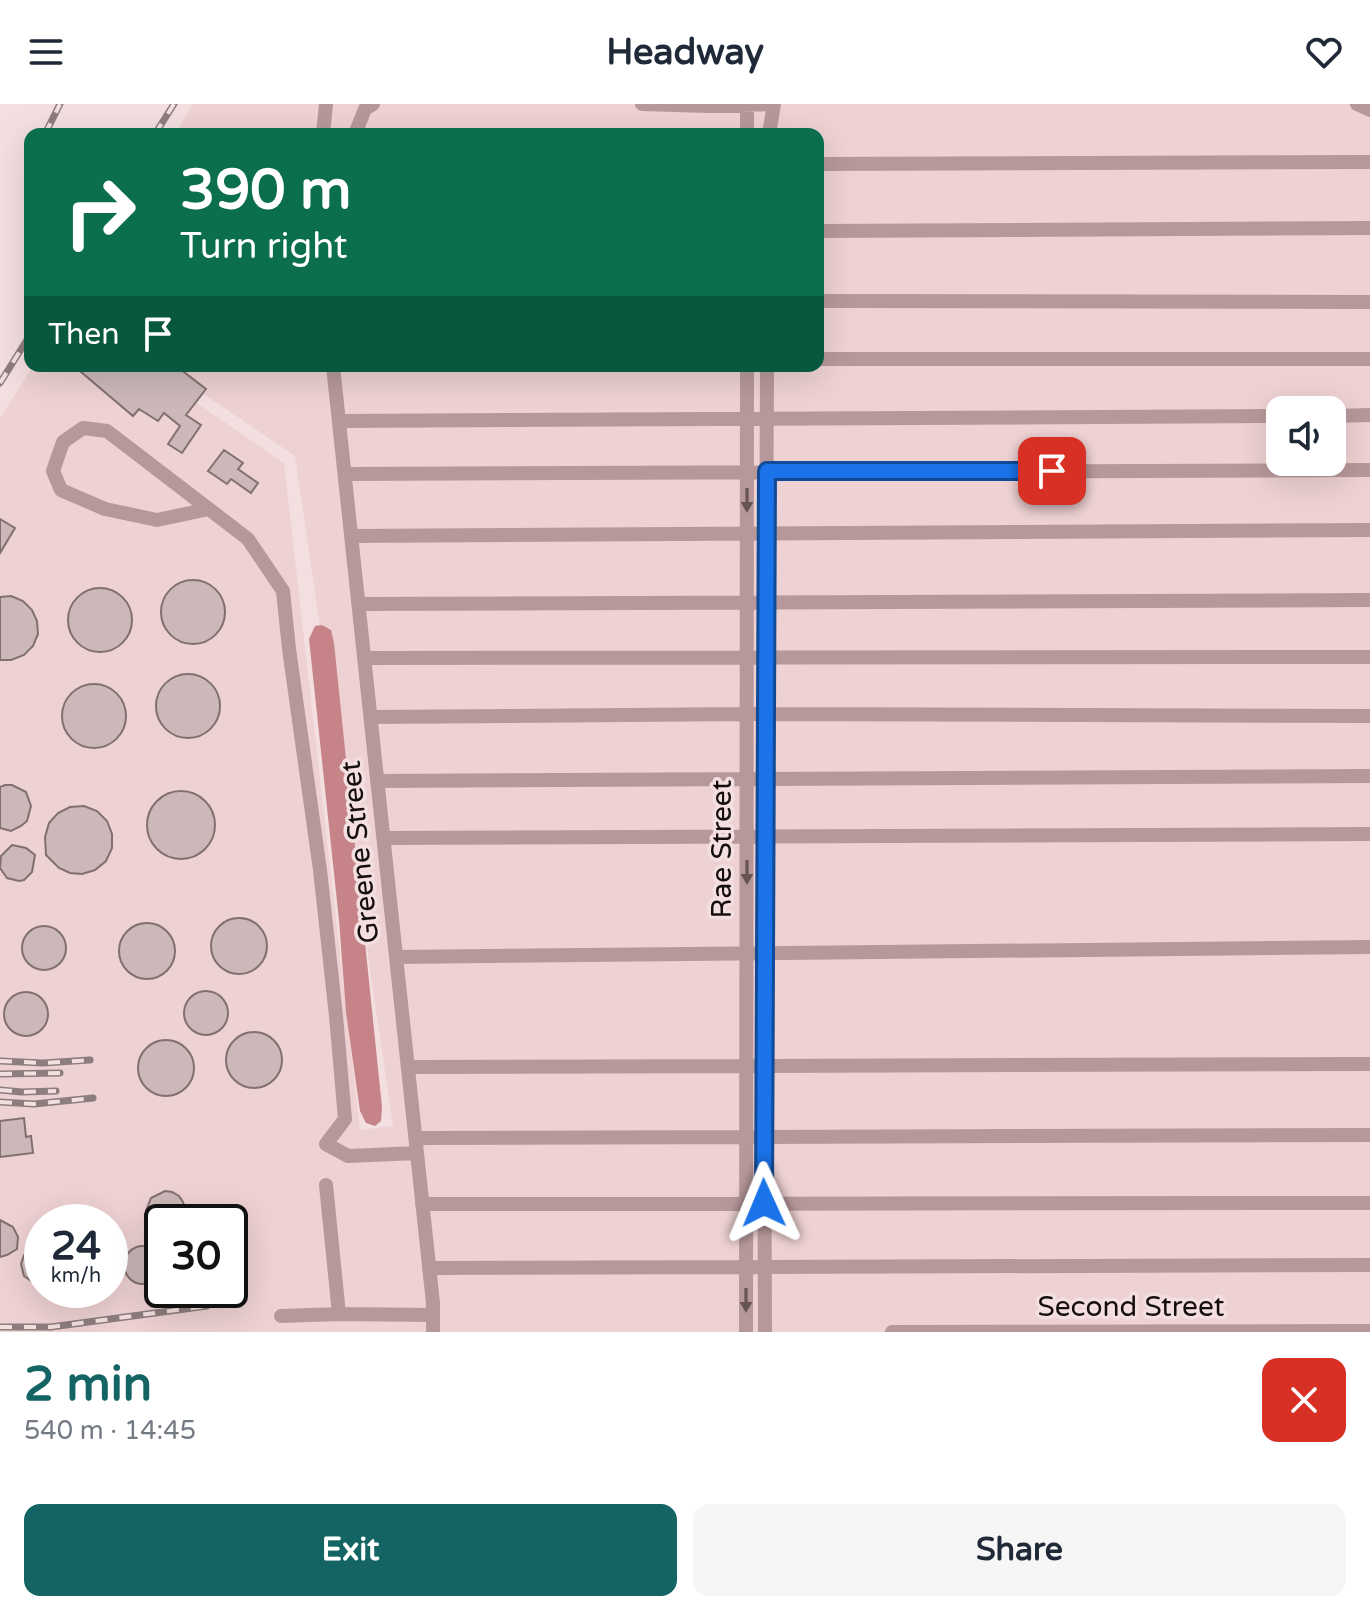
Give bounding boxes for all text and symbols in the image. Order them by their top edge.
icon: menu [24,30,68,74]
icon: heart [1302,30,1346,74]
text: Headway [606,31,764,74]
text: 390 m [180,157,351,224]
icon: right [48,160,152,264]
text: Turn right [180,225,347,268]
icon: arrive [136,312,180,356]
text: Then [48,316,120,353]
map controls [1266,396,1346,476]
button: sound [1266,396,1346,476]
pin [1018,437,1086,505]
icon: arrive [1030,449,1074,493]
one-way arrow [741,488,753,513]
street label: Greene Street [333,759,386,945]
street label: Rae Street [705,779,739,918]
one-way arrow [741,860,753,885]
position arrow [722,1161,806,1245]
speed limit sign: 30 [144,1204,248,1308]
text: 24 [51,1222,101,1270]
text: km/h [51,1264,101,1288]
one-way arrow [740,1288,752,1313]
street label: Second Street [1038,1290,1225,1324]
text: 2 min [24,1356,152,1414]
button: close [1262,1358,1346,1442]
text: 540 m · 14:45 [24,1415,196,1446]
button: Exit [24,1504,677,1596]
button: Share [693,1504,1346,1596]

